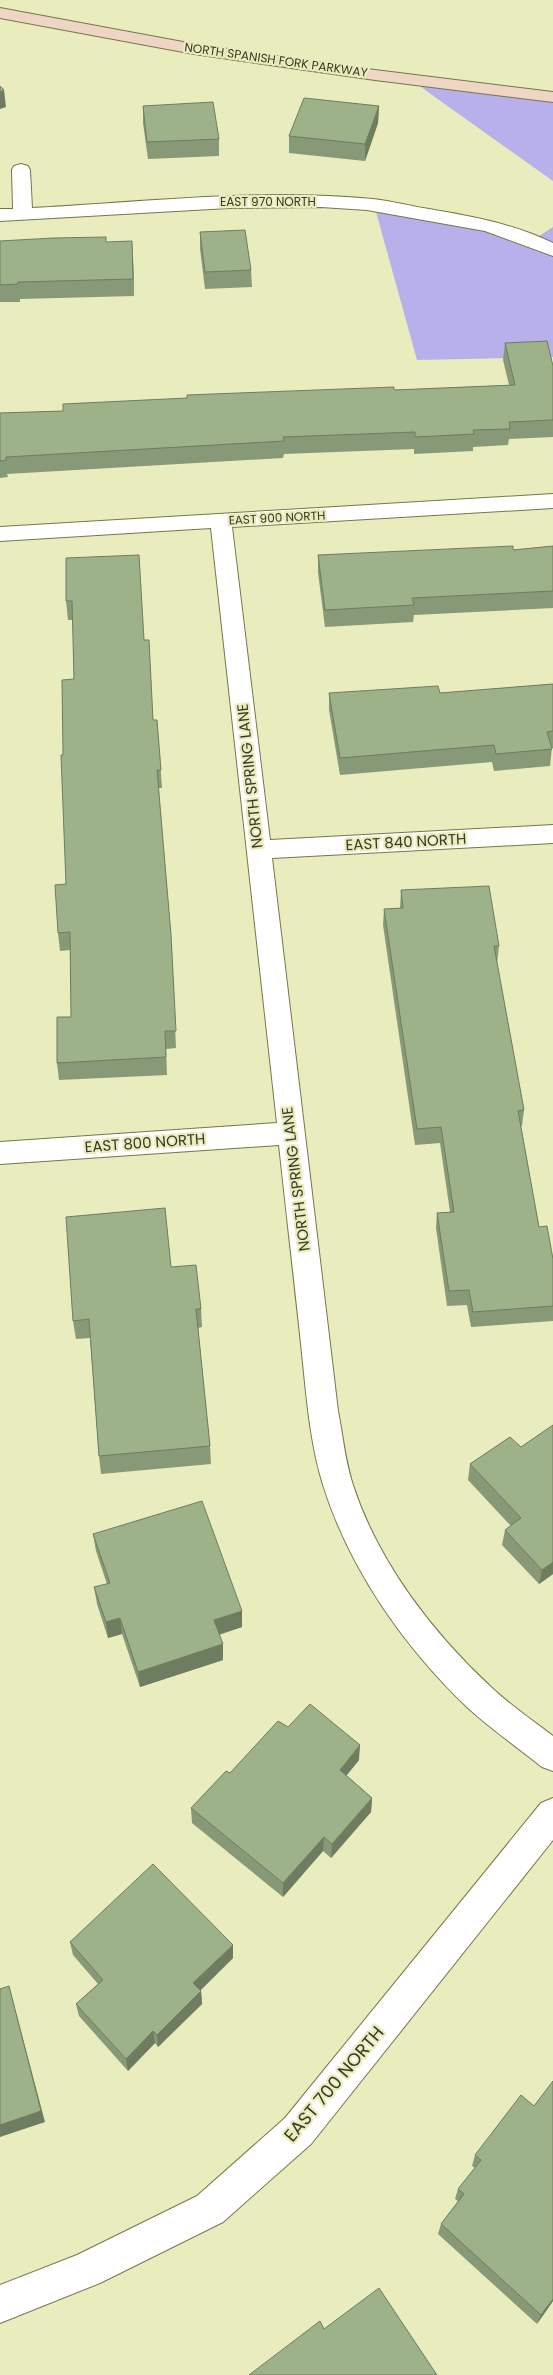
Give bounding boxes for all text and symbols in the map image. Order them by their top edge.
street label: NORTH SPANISH FORK PARKWAY [183,38,369,81]
street label: EAST 970 NORTH [220,193,316,210]
street label: EAST 900 NORTH [228,506,326,529]
street label: NORTH SPRING LANE [231,703,268,849]
street label: EAST 840 NORTH [345,828,467,855]
street label: NORTH SPRING LANE [276,1106,315,1252]
street label: EAST 800 NORTH [84,1128,206,1157]
street label: EAST 700 NORTH [278,2021,389,2147]

